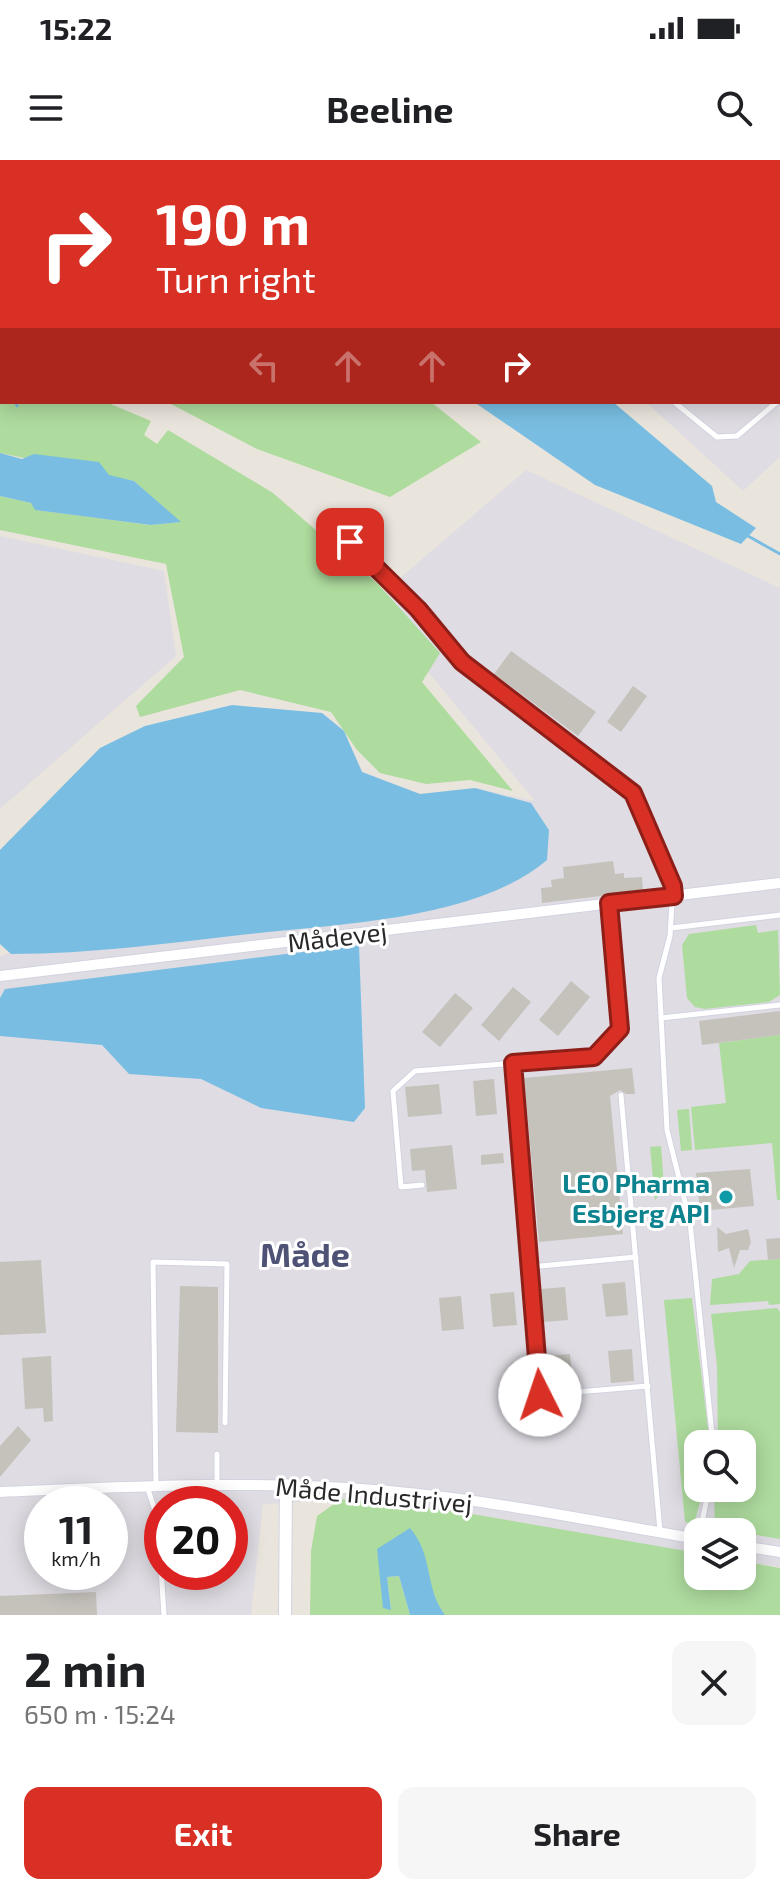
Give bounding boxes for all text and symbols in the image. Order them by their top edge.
text: 15:22 [40,10,112,46]
icon: menu [24,86,68,130]
icon: search [712,86,756,130]
text: Beeline [326,87,454,130]
text: 190 m [156,189,310,256]
icon: right [24,192,128,296]
text: Turn right [156,257,316,300]
icon: left [242,344,286,388]
icon: ahead [326,344,370,388]
icon: ahead [410,344,454,388]
icon: right [494,344,538,388]
pin [316,508,384,576]
icon: arrive [328,520,372,564]
street label: Mådevej [286,915,388,957]
place label: LEO Pharma Esbjerg API [562,1167,710,1228]
marker: LEO Pharma Esbjerg API [717,1188,735,1206]
district label: Måde [260,1233,350,1274]
position arrow [498,1353,582,1437]
map controls [684,1430,756,1590]
button: search [684,1430,756,1502]
street label: Måde Industrivej [274,1470,474,1518]
speed limit sign: 20 [144,1486,248,1590]
text: 11 [59,1504,93,1552]
button: layers [684,1518,756,1590]
text: km/h [51,1546,101,1570]
text: 2 min [24,1639,147,1697]
button: close [672,1641,756,1725]
text: 650 m · 15:24 [24,1698,176,1729]
button: Exit [24,1787,382,1879]
button: Share [398,1787,756,1879]

